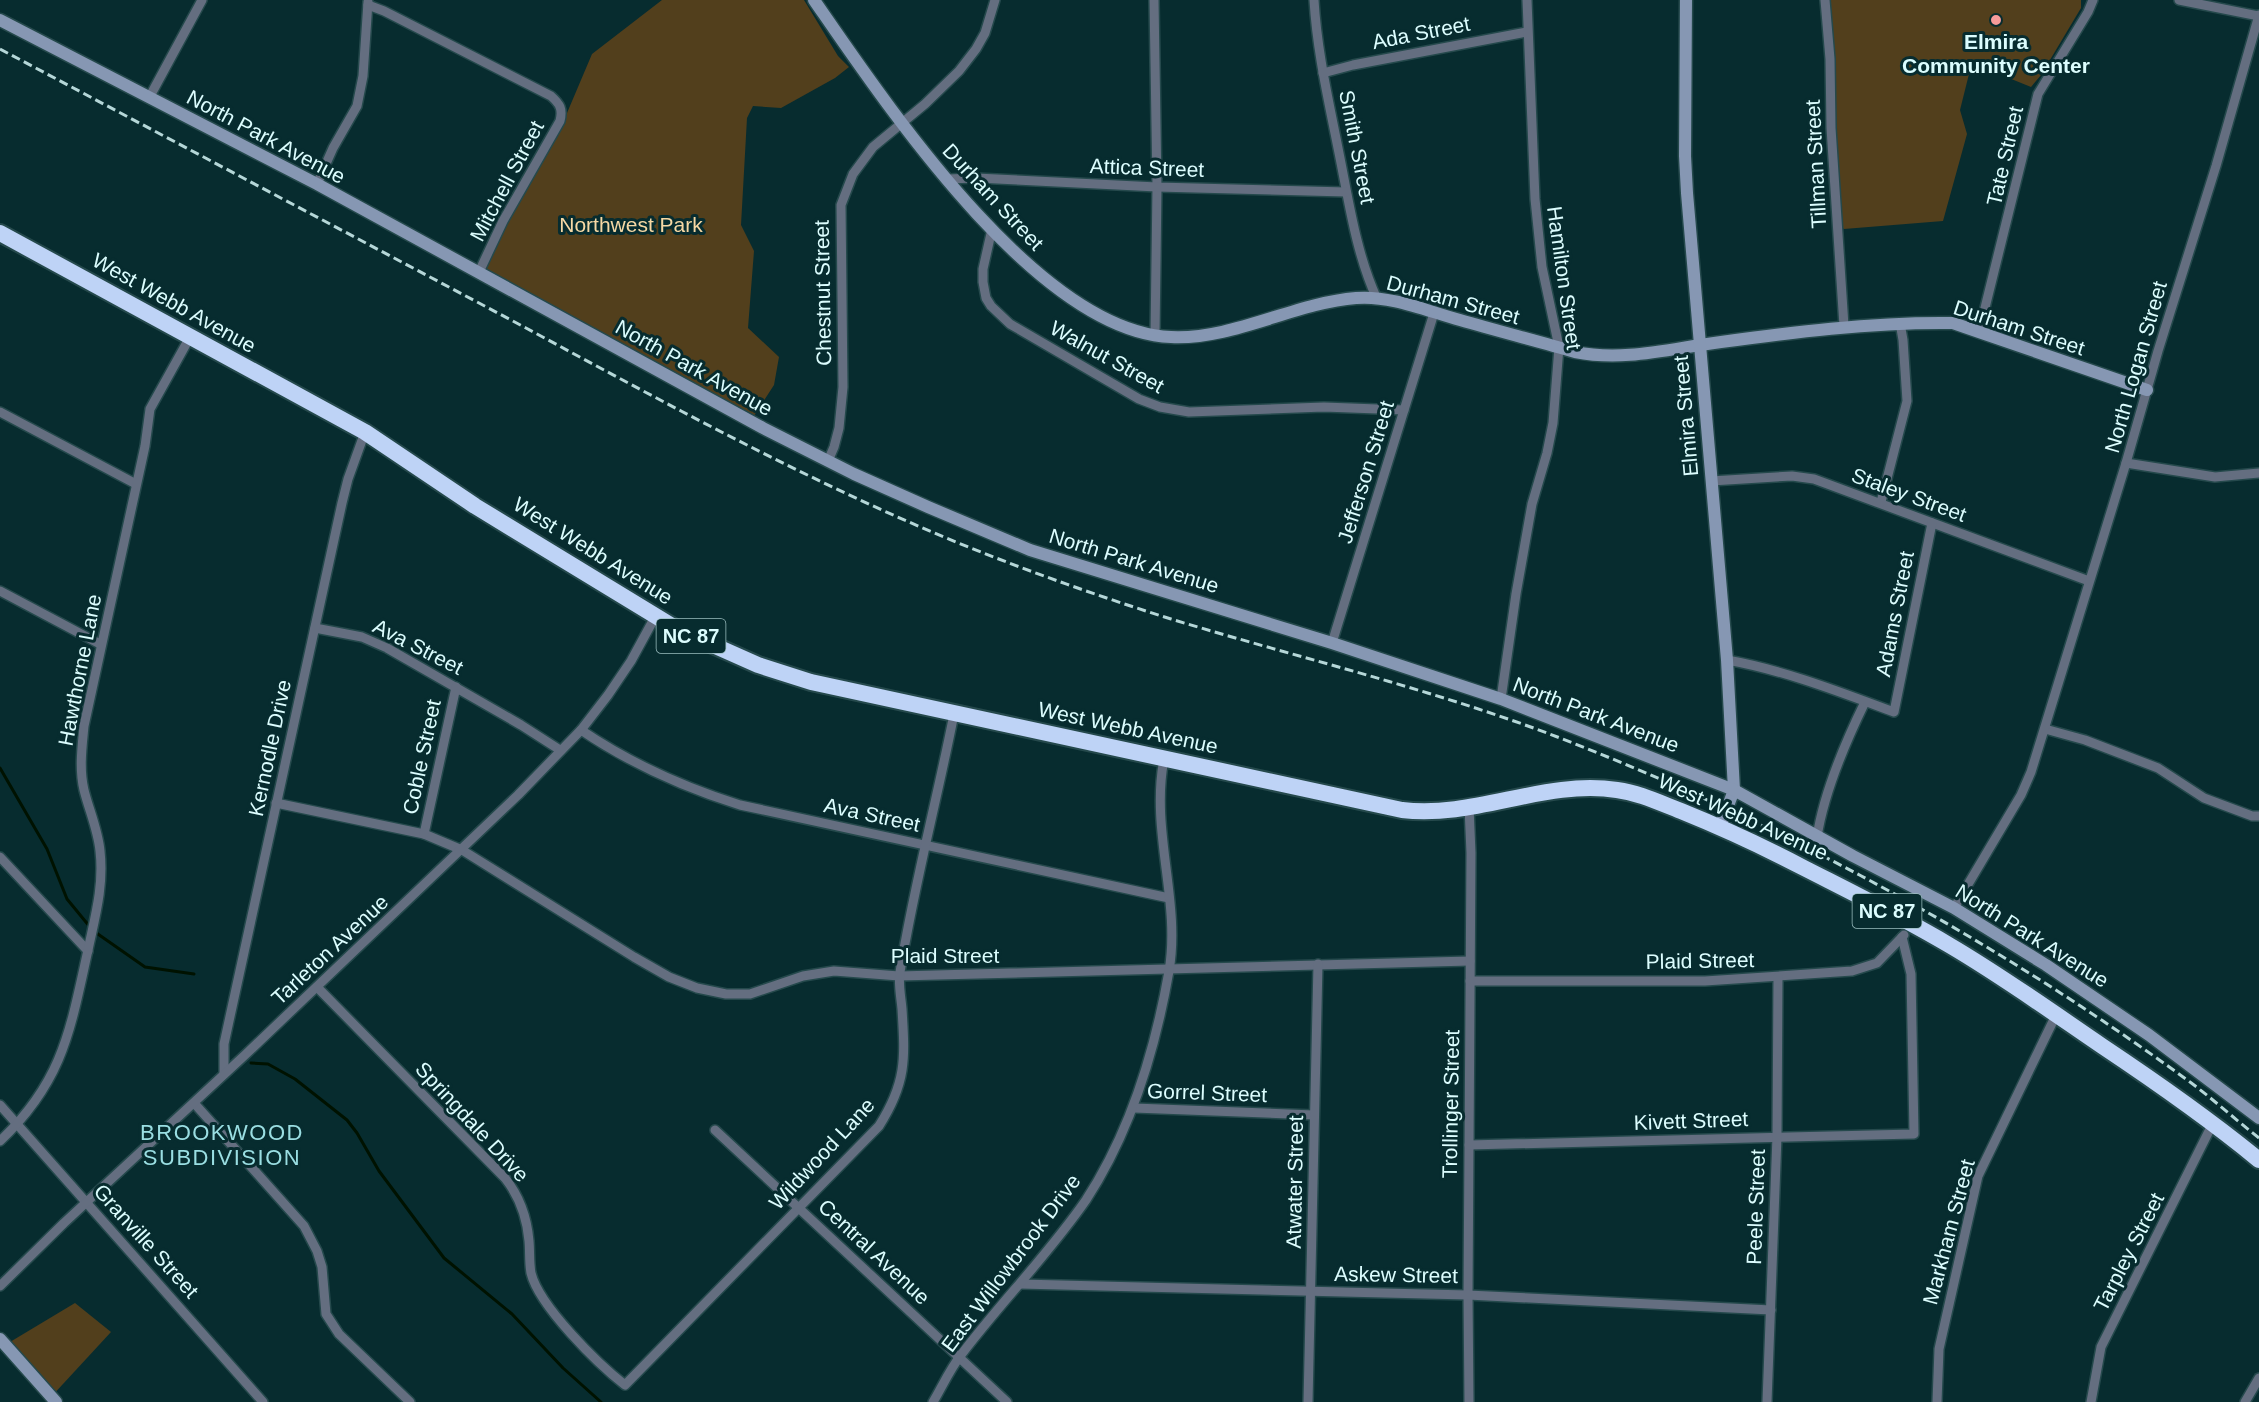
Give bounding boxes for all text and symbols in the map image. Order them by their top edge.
street label: Ada Street [1370,12,1472,53]
marker: Elmira Community Center [1989,13,2003,27]
place label: Elmira Community Center [1902,30,2090,77]
street label: North Park Avenue [183,85,349,188]
street label: Smith Street [1335,88,1380,206]
street label: Tillman Street [1801,99,1830,229]
street label: Tate Street [1982,104,2027,208]
street label: Mitchell Street [465,116,548,245]
street label: Durham Street [938,139,1048,255]
street label: Attica Street [1089,154,1205,181]
street label: Hamilton Street [1543,205,1586,351]
park label: Northwest Park [559,213,703,236]
street label: Chestnut Street [810,220,835,366]
street label: West Webb Avenue [89,248,260,357]
street label: Durham Street [1384,271,1522,328]
street label: North Logan Street [2100,278,2171,455]
street label: Durham Street [1951,295,2088,360]
street label: North Park Avenue [612,315,777,420]
street label: Walnut Street [1046,316,1168,397]
street label: Elmira Street [1669,354,1702,478]
street label: Jefferson Street [1333,398,1398,546]
street label: Staley Street [1849,463,1970,526]
street label: West Webb Avenue [509,492,677,609]
street label: North Park Avenue [1047,524,1222,597]
street label: Adams Street [1871,549,1918,679]
street label: Hawthorne Lane [54,592,106,748]
street label: Ava Street [369,614,467,679]
road number: NC 87 [656,619,726,653]
street label: North Park Avenue [1510,672,1682,757]
street label: Kernodle Drive [244,678,295,818]
street label: Coble Street [398,697,445,816]
street label: West Webb Avenue [1036,697,1220,758]
street label: West Webb Avenue [1655,769,1832,864]
street label: Ava Street [822,793,922,836]
street label: North Park Avenue [1952,879,2113,992]
street label: Tarleton Avenue [267,890,392,1009]
road number: NC 87 [1852,894,1922,928]
street label: Plaid Street [891,944,999,967]
street label: Plaid Street [1646,948,1755,973]
street label: Trollinger Street [1438,1029,1463,1178]
street label: Springdale Drive [411,1057,534,1186]
street label: Gorrel Street [1147,1079,1268,1106]
street label: Wildwood Lane [764,1093,879,1214]
street label: Kivett Street [1633,1107,1749,1134]
street label: Atwater Street [1282,1115,1307,1249]
district label: BROOKWOOD SUBDIVISION [140,1120,304,1170]
street label: Peele Street [1742,1149,1769,1265]
street label: Markham Street [1918,1157,1979,1307]
street label: East Willowbrook Drive [936,1170,1085,1356]
street label: Granville Street [89,1179,203,1302]
street label: Tarpley Street [2089,1189,2168,1315]
street label: Central Avenue [814,1194,935,1309]
street label: Askew Street [1334,1262,1458,1287]

